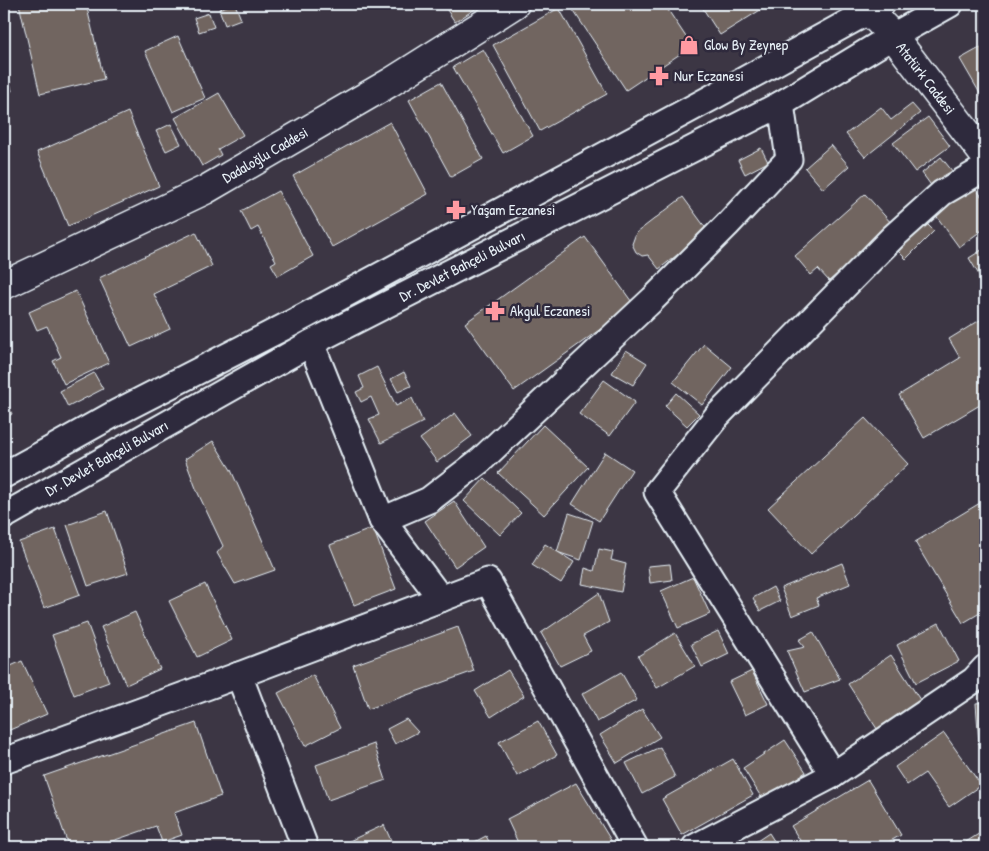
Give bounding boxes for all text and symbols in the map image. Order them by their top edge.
shop icon: Glow By Zeynep [678,34,700,56]
place label: Glow By Zeynep [704,34,789,55]
street label: Atatürk Caddesi [891,38,960,119]
pharmacy icon: Nur Eczanesi [648,65,670,87]
place label: Nur Eczanesi [674,65,744,86]
street label: Dadaloğlu Caddesi [218,121,312,188]
pharmacy icon: Yaşam Eczanesi [445,199,467,221]
place label: Yaşam Eczanesi [471,199,555,220]
street label: Dr. Devlet Bahçeli Bulvarı [395,225,528,306]
pharmacy icon: Akgul Eczanesi [484,300,506,322]
place label: Akgul Eczanesi [510,300,590,321]
street label: Dr. Devlet Bahçeli Bulvarı [41,414,172,501]

